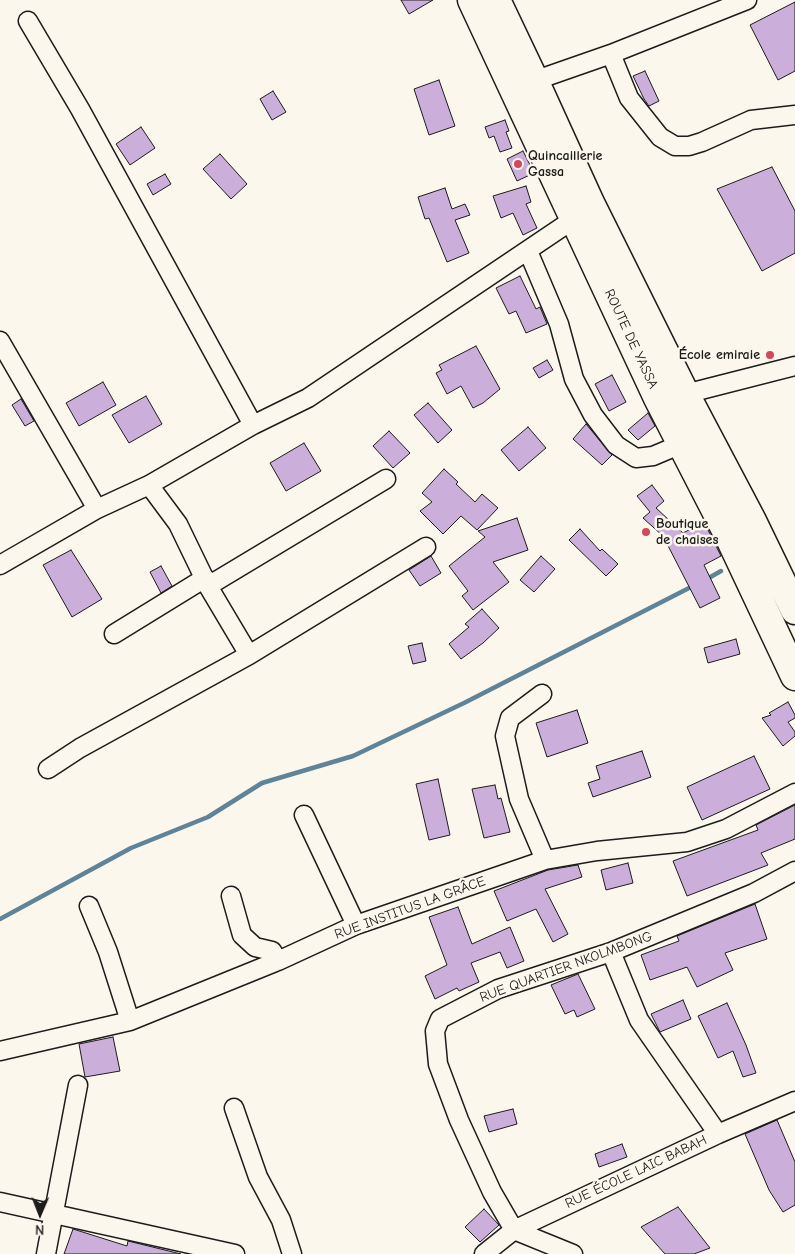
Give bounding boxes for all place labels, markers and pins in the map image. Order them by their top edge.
place label: Quincaillerie Gassa [528,148,602,180]
marker: Quincaillerie Gassa [512,158,524,170]
place label: École emiraie [679,347,760,363]
marker: École emiraie [764,349,776,361]
place label: Boutique de chaises [656,516,718,548]
marker: Boutique de chaises [640,526,652,538]

